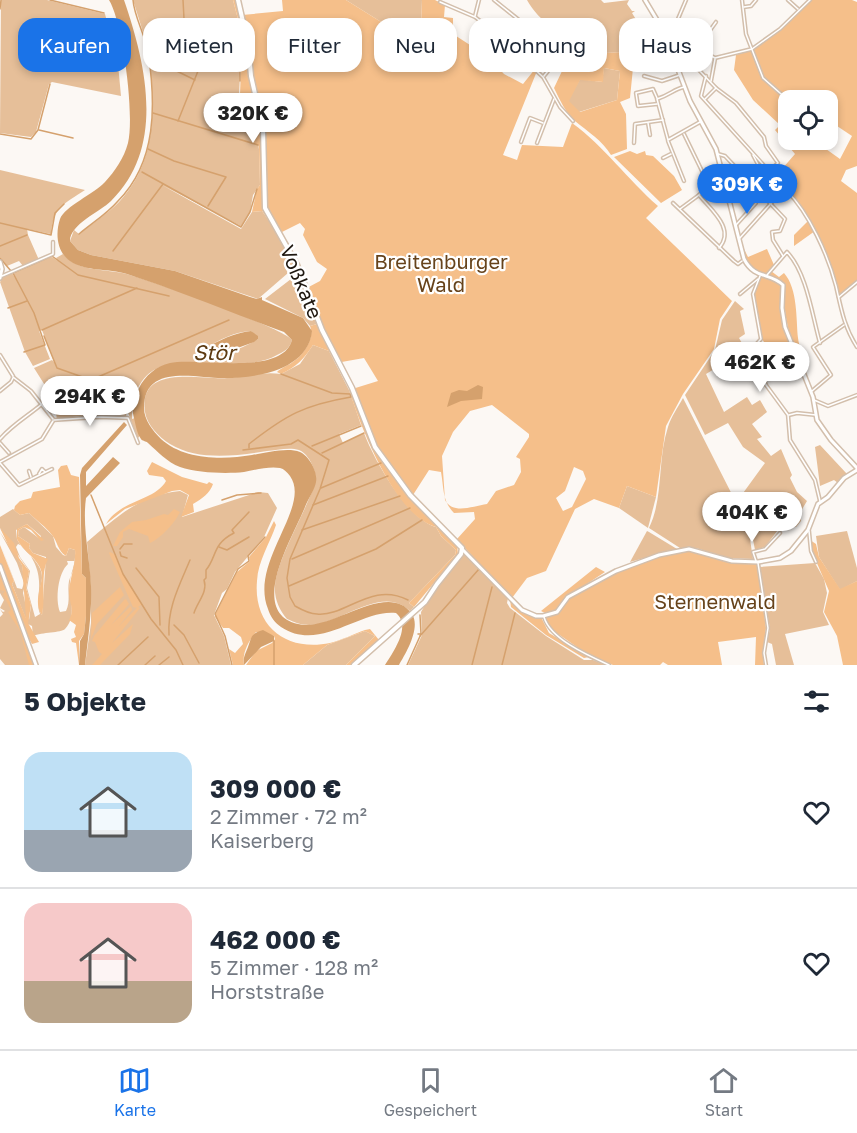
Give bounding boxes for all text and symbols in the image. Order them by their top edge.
chip: Kaufen [18,18,131,72]
chip: Mieten [143,18,255,72]
chip: Filter [267,18,362,72]
chip: Neu [374,18,457,72]
chip: Wohnung [469,18,607,72]
chip: Haus [619,18,713,72]
map controls [778,90,838,150]
button: locate [778,90,838,150]
pin: 320K € [204,93,302,144]
text: 320K € [218,100,289,124]
pin: 309K € [698,164,796,215]
text: 309K € [711,171,783,195]
street label: Voßkate [276,241,328,322]
park label: Breitenburger Wald [374,249,508,296]
water label: Stör [193,339,238,365]
pin: 462K € [711,342,809,393]
text: 462K € [725,349,796,373]
pin: 294K € [41,376,139,427]
text: 294K € [55,383,126,407]
pin: 404K € [703,492,801,543]
text: 404K € [716,499,788,523]
park label: Sternenwald [654,589,776,613]
icon: filters [800,685,833,718]
text: 5 Objekte [24,686,146,717]
text: 309 000 € [210,773,341,804]
icon: home [72,776,144,848]
icon: heart [800,796,833,829]
text: 2 Zimmer · 72 m² [210,804,367,828]
text: Kaiserberg [210,828,314,852]
text: 462 000 € [210,924,341,955]
icon: home [72,927,144,999]
icon: heart [800,947,833,980]
text: 5 Zimmer · 128 m² [210,955,378,979]
text: Horststraße [210,979,324,1003]
tab: Karte [114,1064,156,1120]
tab: Gespeichert [384,1064,477,1120]
tab: Start [705,1064,743,1120]

